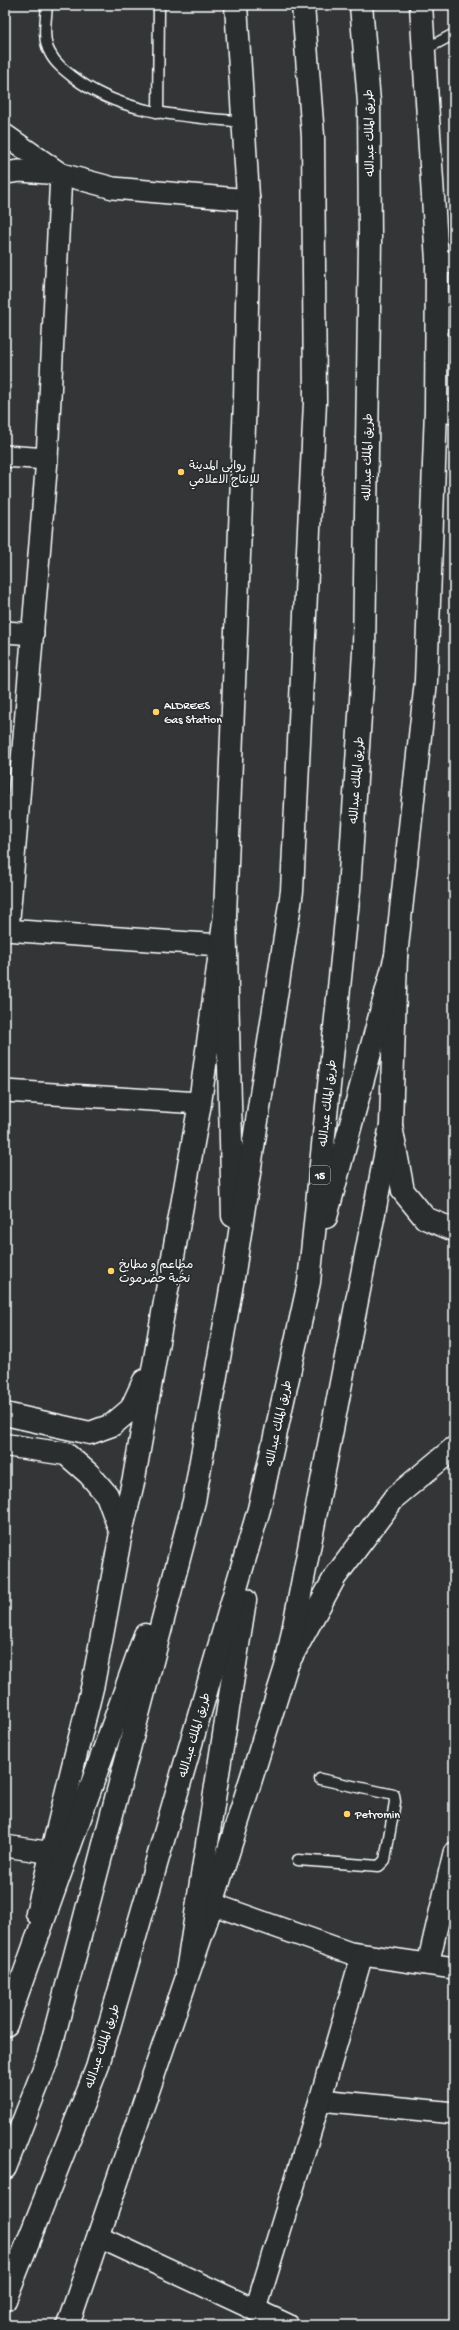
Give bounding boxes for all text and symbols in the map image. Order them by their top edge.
street label: طريق الملك عبدالله [363,89,379,177]
street label: طريق الملك عبدالله [361,413,377,501]
place label: روابي المدينة للإنتاج الاعلامي [189,460,260,490]
marker: روابي المدينة للإنتاج الاعلامي [176,467,186,477]
place label: ALDREES Gas Station [164,700,222,728]
marker: ALDREES Gas Station [151,707,161,717]
street label: طريق الملك عبدالله [348,736,368,824]
street label: طريق الملك عبدالله [317,1059,341,1147]
road number: 15 [310,1166,330,1184]
place label: مطاعم و مطابخ نخبة حضرموت [119,1258,193,1287]
marker: مطاعم و مطابخ نخبة حضرموت [106,1266,116,1276]
street label: طريق الملك عبدالله [264,1379,296,1468]
street label: طريق الملك عبدالله [177,1692,215,1780]
marker: Petromin [342,1809,352,1819]
place label: Petromin [354,1809,400,1823]
street label: طريق الملك عبدالله [84,2003,124,2090]

